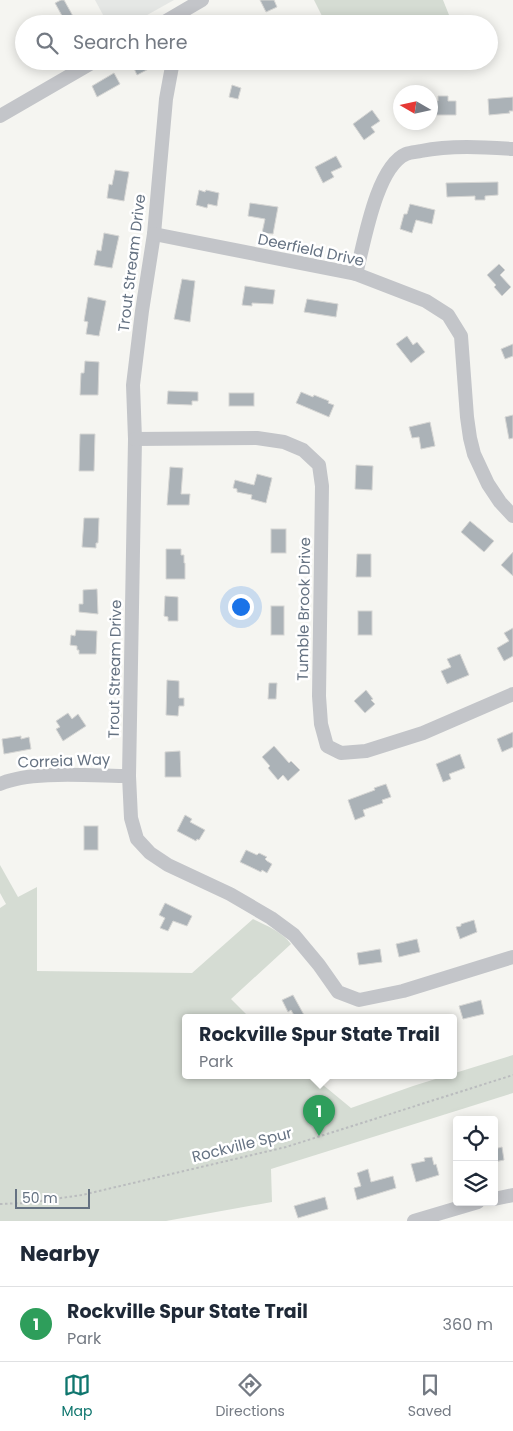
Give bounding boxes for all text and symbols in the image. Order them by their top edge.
search box [15,15,498,70]
icon: search [33,29,61,57]
text: Search here [73,29,187,56]
north arrow [393,85,438,130]
street label: Trout Stream Drive [113,193,150,333]
street label: Deerfield Drive [256,228,366,271]
street label: Tumble Brook Drive [292,537,315,681]
your location [228,594,254,620]
street label: Trout Stream Drive [103,599,126,739]
street label: Correia Way [17,748,111,773]
popup [182,1014,457,1079]
text: Rockville Spur State Trail [199,1021,440,1048]
text: Park [199,1050,233,1073]
pin: 1 [303,1095,335,1136]
map controls [453,1116,498,1206]
button: locate [453,1116,498,1161]
street label: Rockville Spur [190,1122,295,1167]
button: layers [453,1161,498,1206]
scale bar [15,1186,90,1209]
text: 50 m [22,1188,58,1208]
text: Nearby [20,1239,100,1268]
text: Rockville Spur State Trail [67,1298,308,1325]
text: 1 [33,1313,39,1336]
text: 360 m [443,1313,493,1336]
text: Park [67,1327,101,1350]
tab: Map [61,1371,92,1422]
tab: Directions [215,1371,285,1422]
tab: Saved [408,1371,452,1422]

